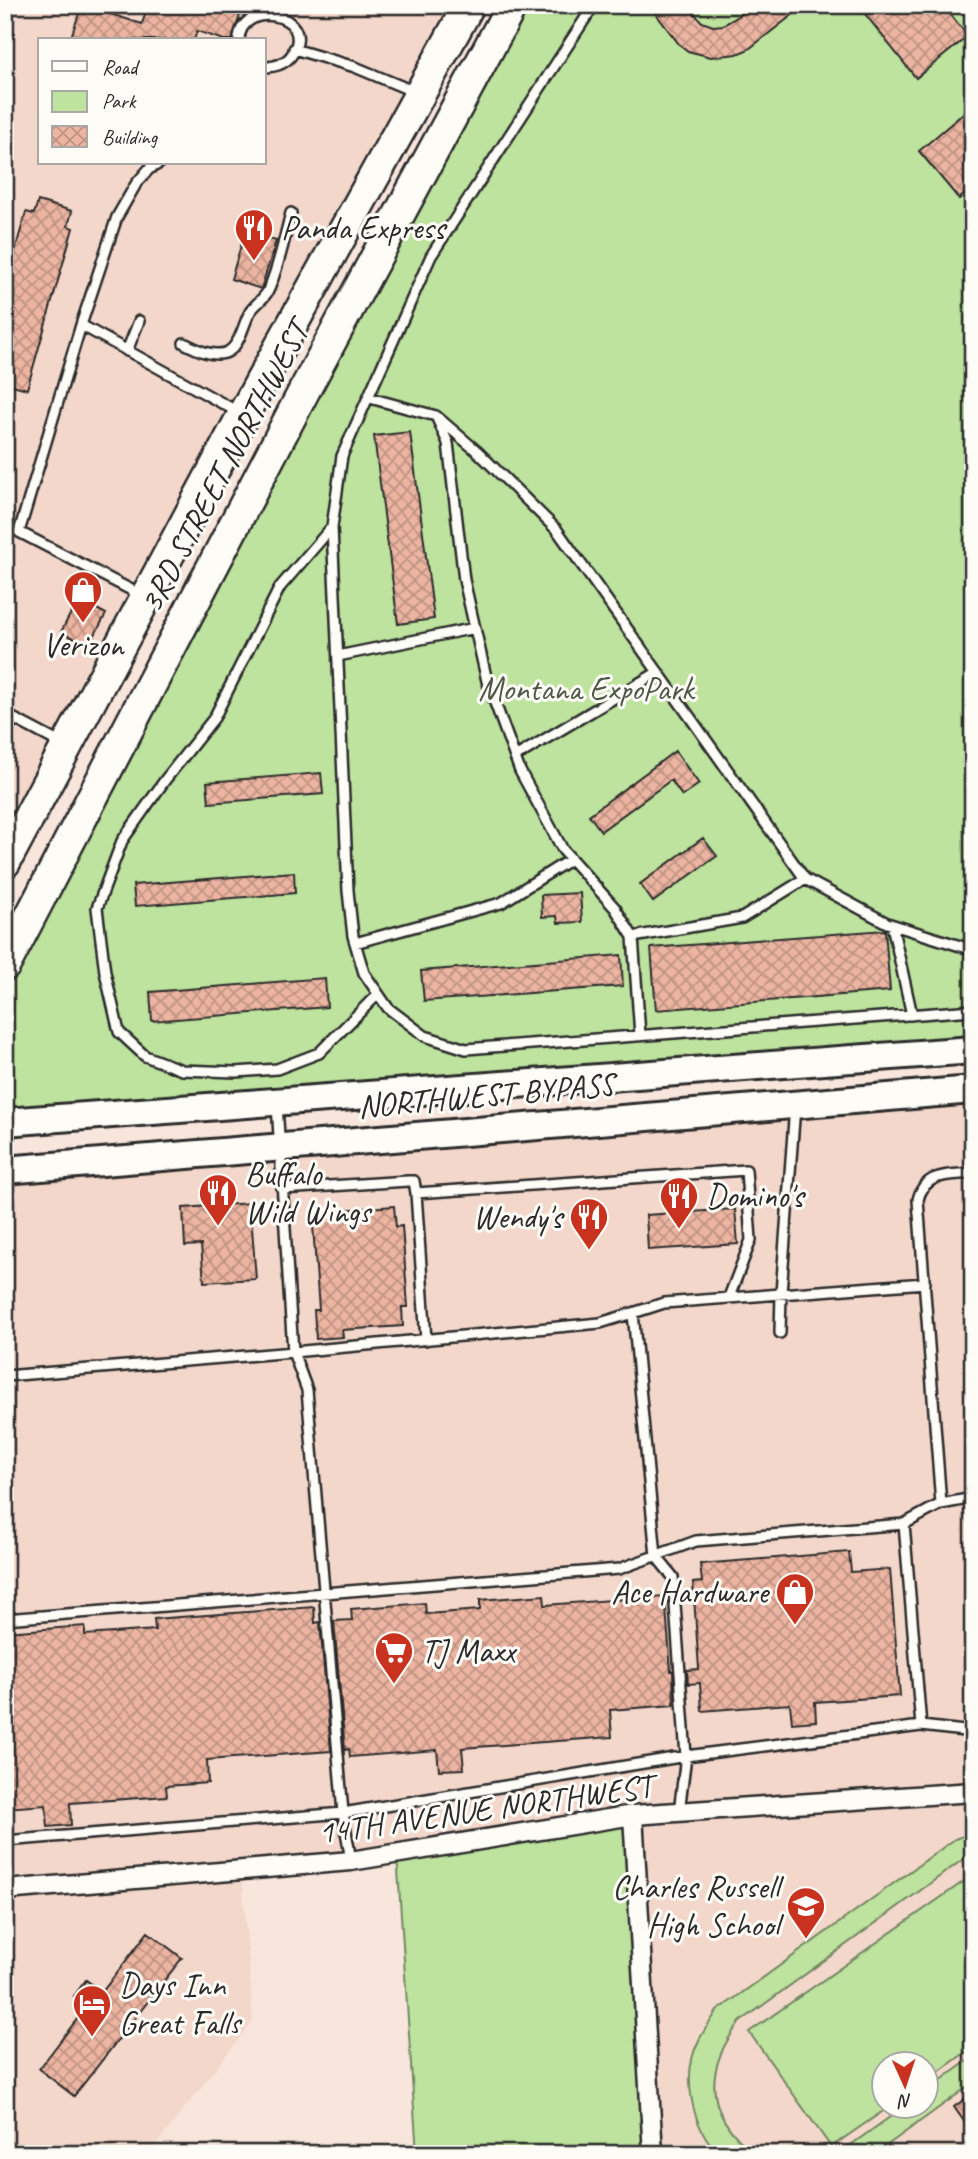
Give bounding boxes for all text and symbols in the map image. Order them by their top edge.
legend [38,38,266,164]
text: Road [102,54,141,80]
text: Park [102,88,137,114]
text: Building [102,124,159,150]
restaurant icon: Panda Express [233,207,275,262]
place label: Panda Express [281,207,448,249]
street label: 3RD STREET NORTHWEST [130,308,322,620]
shop icon: Verizon [62,569,104,624]
place label: Verizon [43,624,126,666]
park label: Montana ExpoPark [479,668,696,710]
street label: NORTHWEST BYPASS [356,1062,621,1127]
place label: Buffalo Wild Wings [245,1153,373,1233]
restaurant icon: Buffalo Wild Wings [197,1172,239,1227]
restaurant icon: Domino's [658,1175,700,1230]
place label: Domino's [706,1175,806,1217]
place label: Wendy's [473,1196,565,1238]
restaurant icon: Wendy's [568,1196,610,1251]
place label: Ace Hardware [611,1571,770,1613]
shop icon: Ace Hardware [774,1571,816,1626]
supermarket icon: TJ Maxx [373,1630,415,1685]
place label: TJ Maxx [421,1630,518,1672]
street label: 14TH AVENUE NORTHWEST [316,1764,662,1853]
place label: Charles Russell High School [612,1866,784,1946]
school or university icon: Charles Russell High School [785,1885,827,1940]
place label: Days Inn Great Falls [119,1964,243,2044]
hotel icon: Days Inn Great Falls [71,1983,113,2038]
north arrow [870,2050,940,2120]
text: N [896,2089,912,2113]

